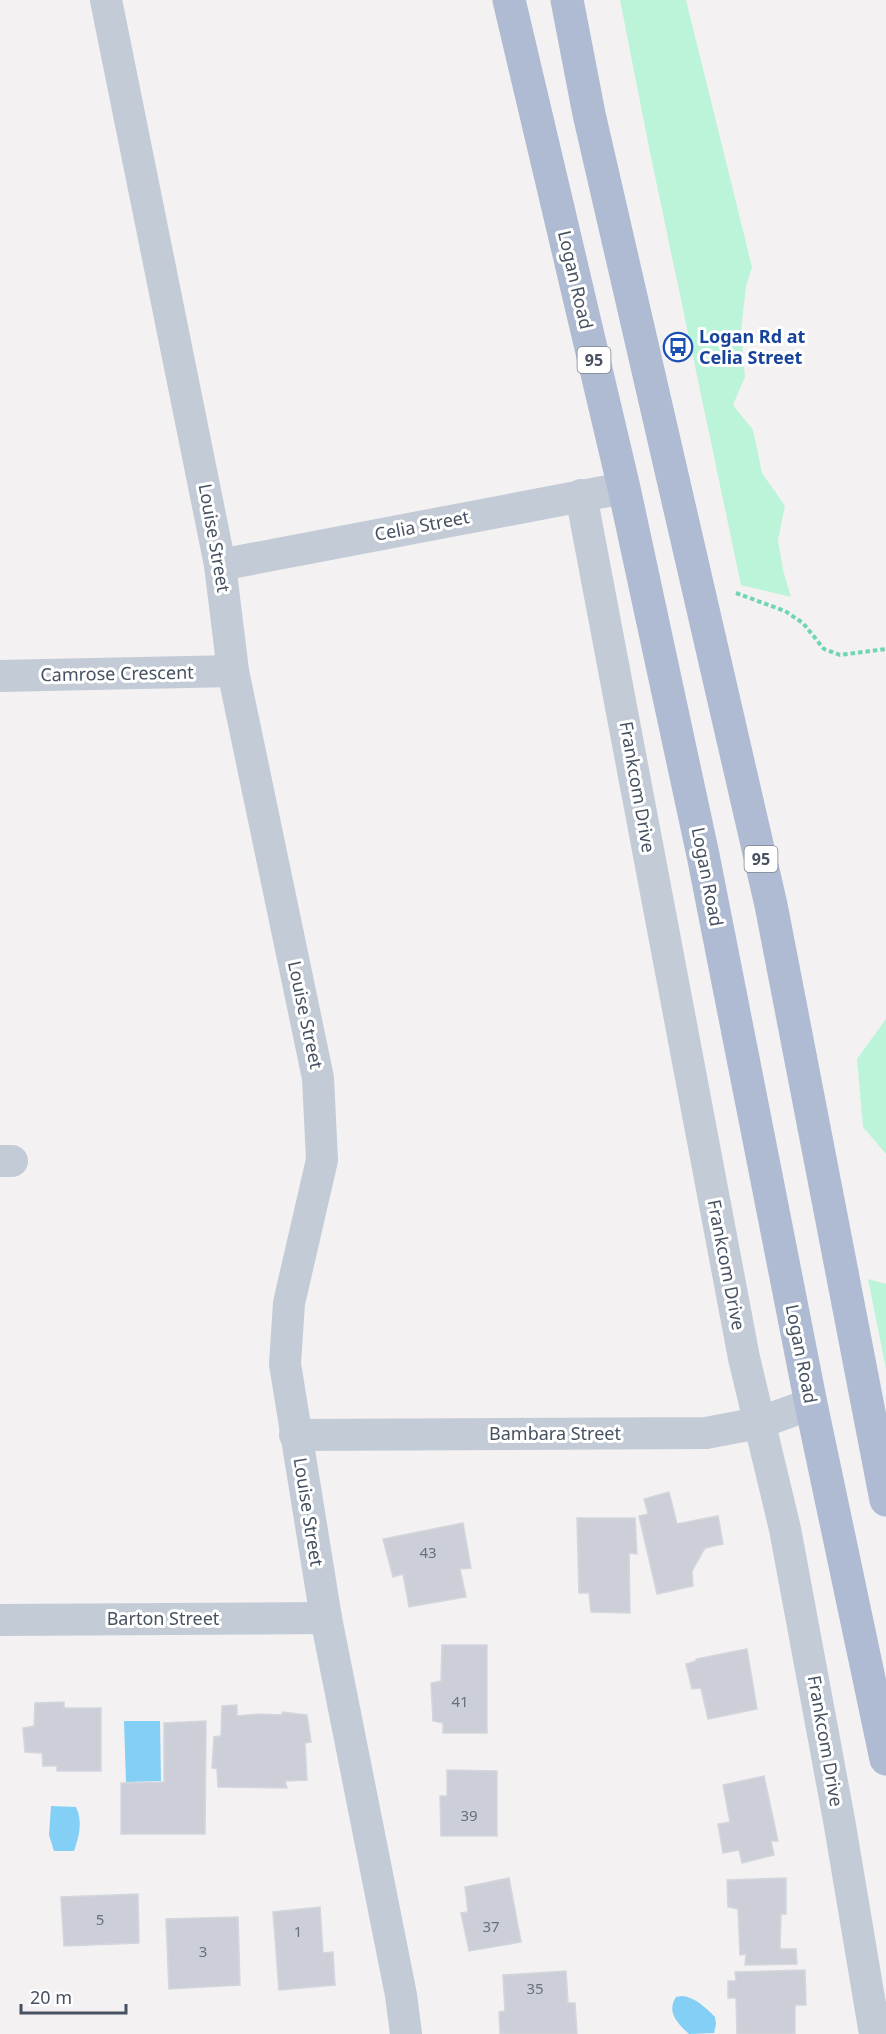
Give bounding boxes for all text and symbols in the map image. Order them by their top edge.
street label: Logan Road [553,228,599,331]
place label: Logan Rd at Celia Street [699,324,805,369]
bus stop icon: Logan Rd at Celia Street [662,331,694,363]
road number: 95 [578,347,610,373]
street label: Louise Street [194,482,236,594]
street label: Celia Street [372,504,472,546]
street label: Camrose Crescent [40,660,194,686]
street label: Frankcom Drive [615,719,661,854]
street label: Logan Road [687,825,729,928]
road number: 95 [744,846,777,872]
street label: Louise Street [283,959,329,1071]
street label: Frankcom Drive [703,1197,751,1332]
street label: Logan Road [781,1302,823,1405]
street label: Bambara Street [489,1421,621,1445]
street label: Louise Street [289,1456,330,1568]
house number: 43 [419,1542,437,1562]
street label: Barton Street [107,1606,220,1630]
street label: Frankcom Drive [803,1673,849,1808]
house number: 41 [451,1691,469,1711]
house number: 39 [460,1805,478,1825]
house number: 5 [96,1909,104,1929]
house number: 37 [482,1916,500,1936]
house number: 1 [294,1921,302,1941]
house number: 3 [199,1941,207,1961]
scale bar [21,1977,126,2015]
house number: 35 [526,1978,544,1998]
text: 20 m [30,1985,72,2009]

